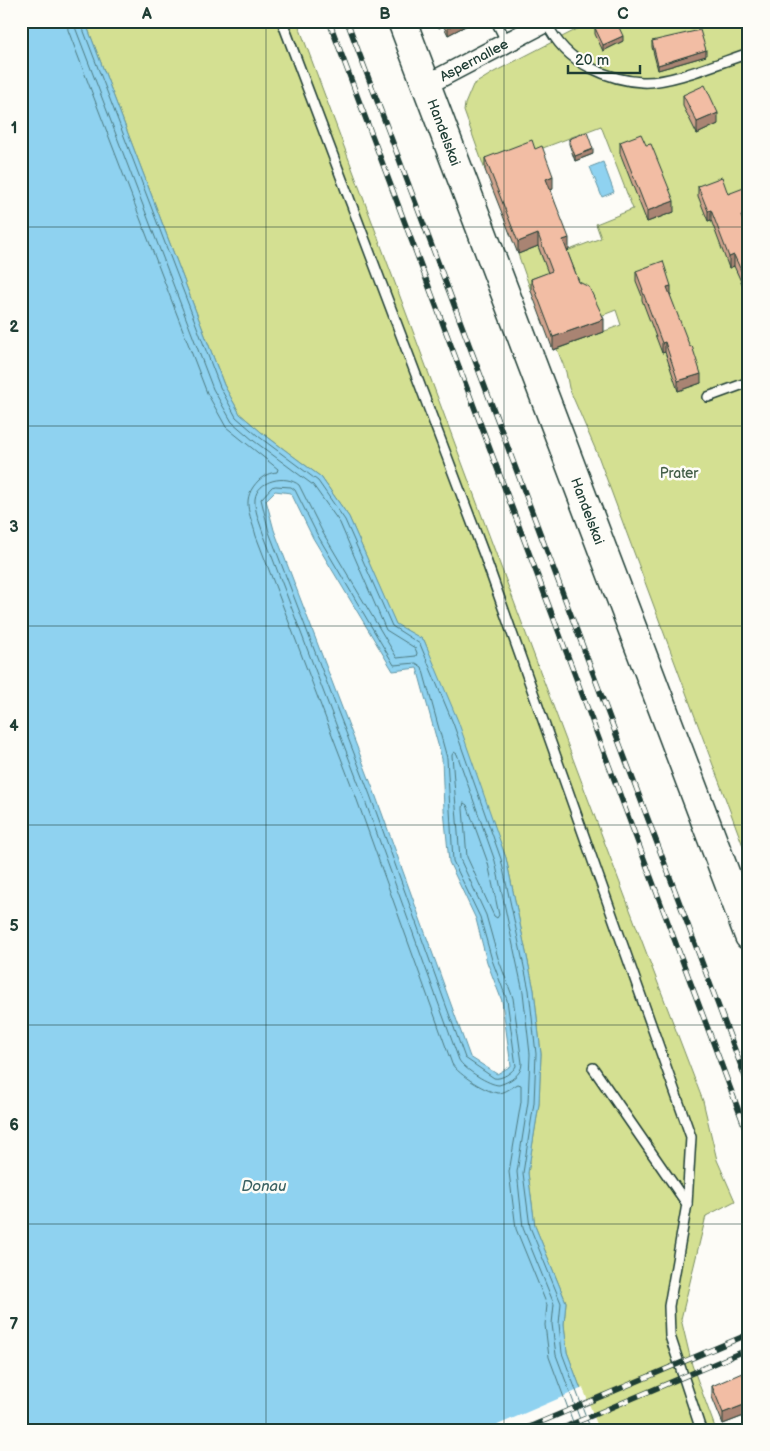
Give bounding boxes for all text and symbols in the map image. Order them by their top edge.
text: A [141,5,152,24]
text: B [379,5,391,24]
text: C [617,5,629,24]
street label: Aspernallee [437,35,511,85]
scale bar [568,42,640,74]
text: 20 m [575,51,609,70]
street label: Handelskai [424,96,465,168]
text: 1 [11,119,17,138]
text: 2 [9,318,19,337]
park label: Prater [660,465,699,482]
street label: Handelskai [567,475,608,547]
text: 3 [9,518,19,537]
text: 4 [9,717,19,736]
text: 5 [9,917,19,936]
text: 6 [9,1116,19,1135]
water label: Donau [242,1177,287,1196]
text: 7 [10,1315,19,1334]

